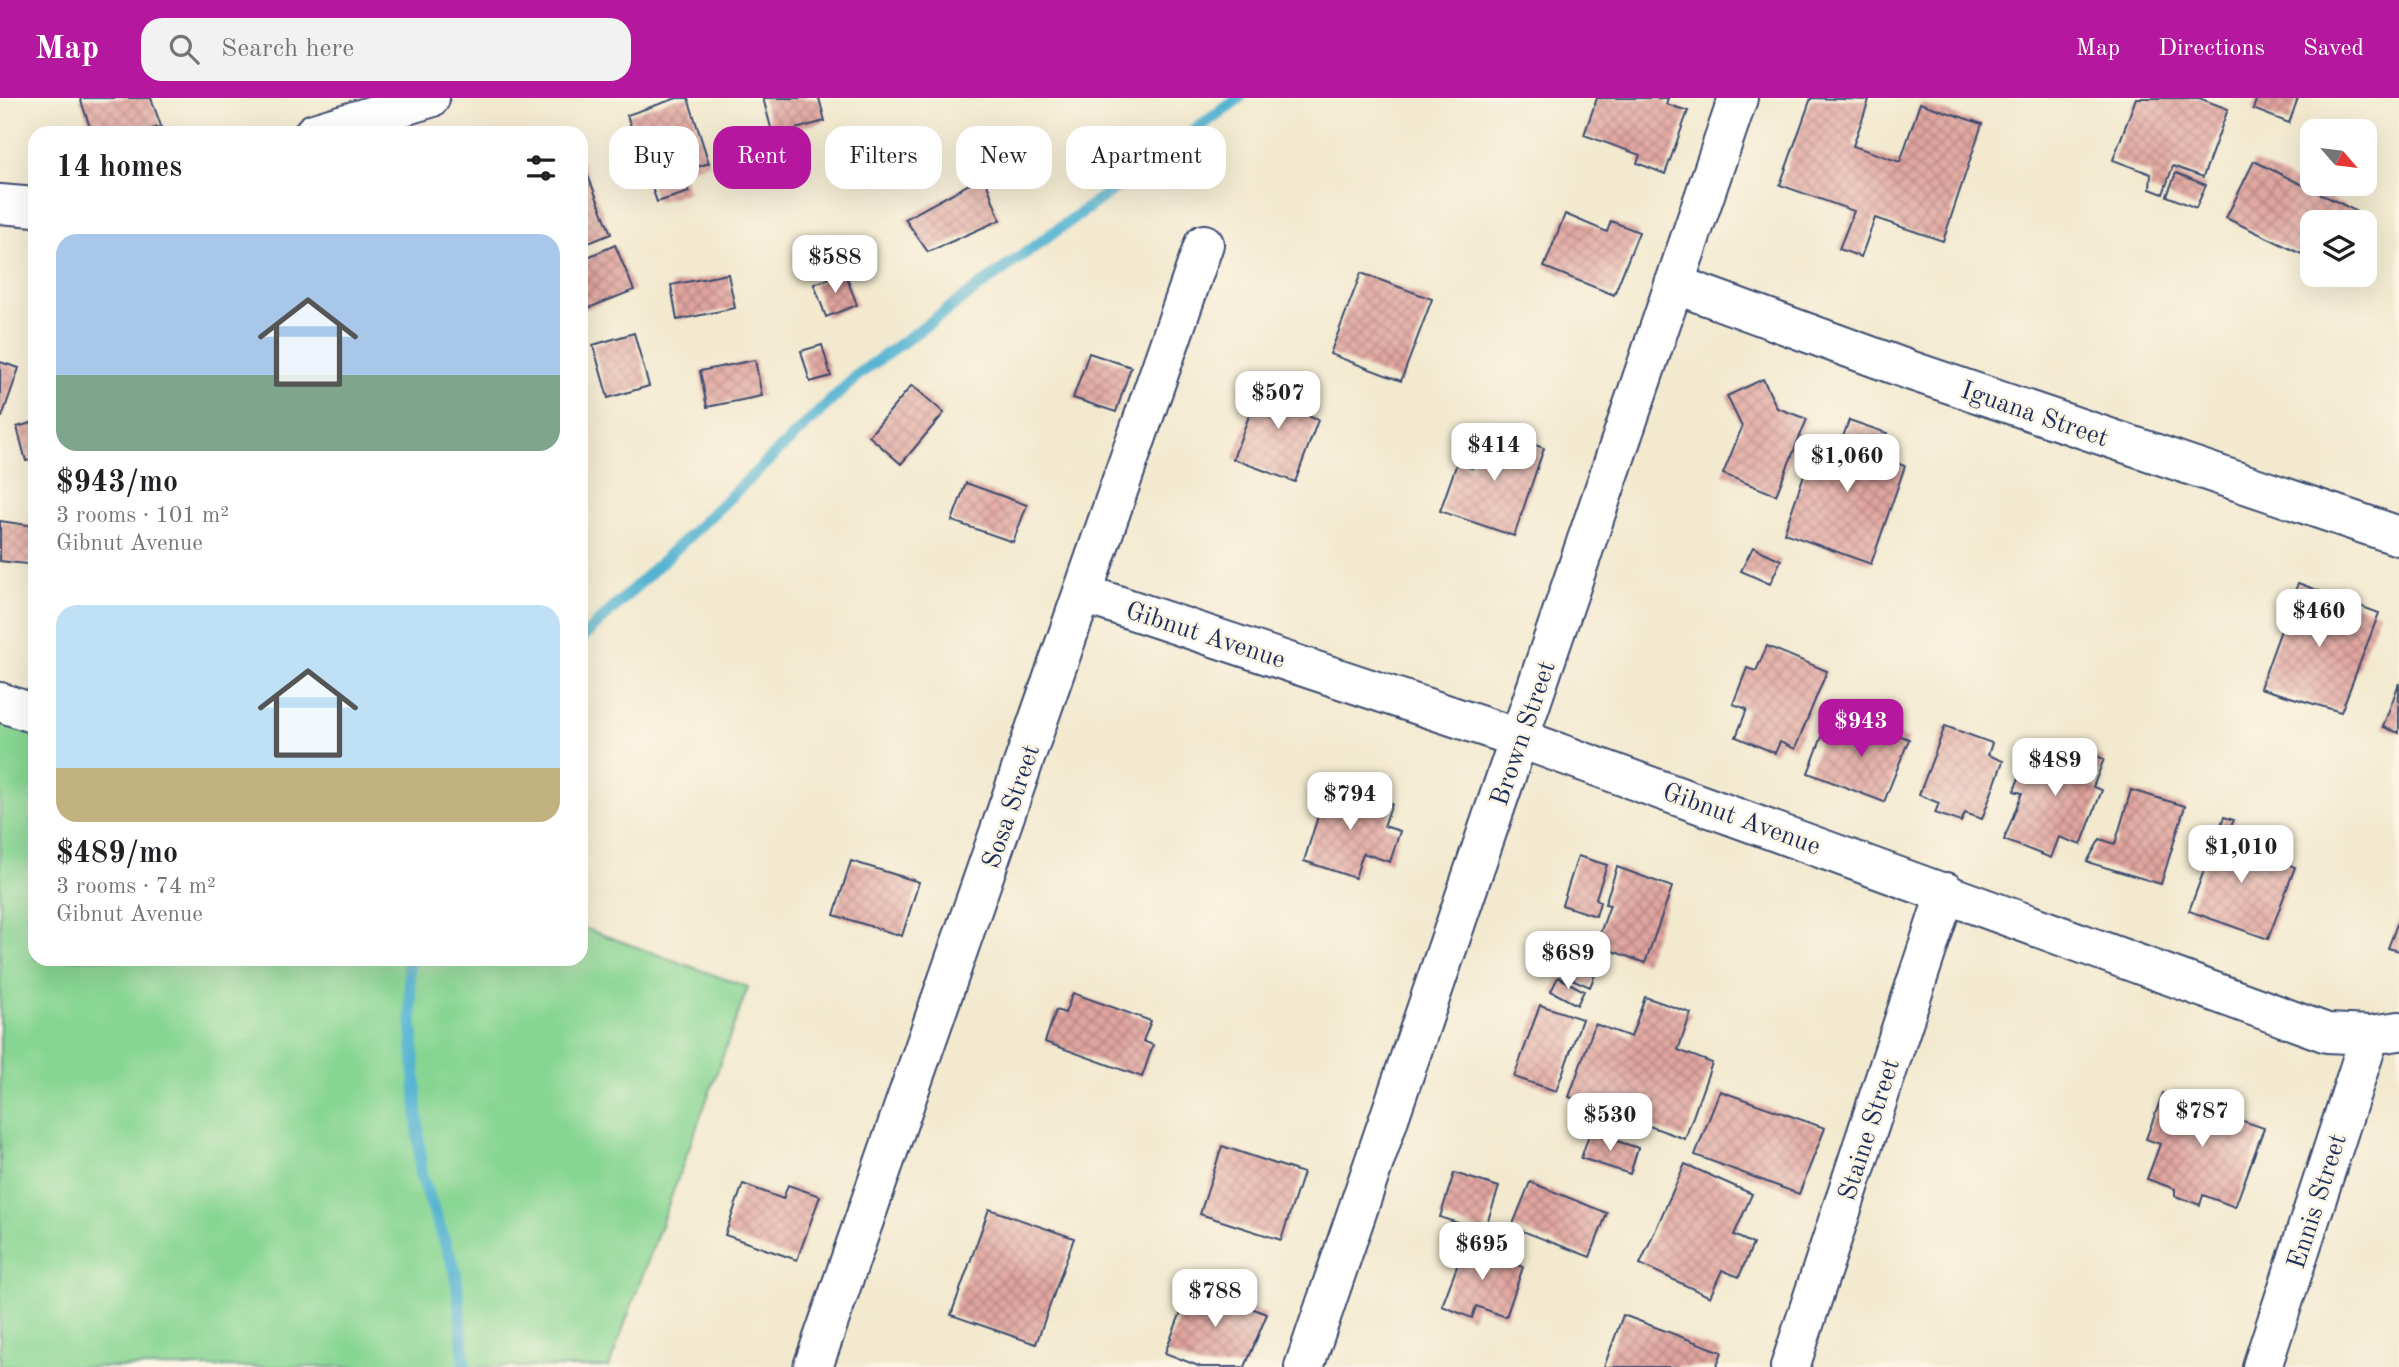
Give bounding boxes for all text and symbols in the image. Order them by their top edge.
search box [141,18,631,81]
icon: search [165,30,203,68]
text: Map [35,33,99,66]
text: Search here [221,36,354,62]
text: Map [2076,37,2120,61]
text: Directions [2158,37,2265,61]
text: Saved [2303,37,2364,61]
north arrow [2300,119,2376,196]
map controls [2300,119,2377,287]
chip: Buy [609,126,699,189]
chip: Rent [713,126,811,189]
chip: Filters [825,126,942,189]
chip: New [956,126,1052,189]
chip: Apartment [1066,126,1226,189]
icon: filters [522,149,560,187]
text: 14 homes [56,153,182,183]
button: layers [2300,210,2377,287]
pin: $588 [794,236,876,295]
text: $588 [808,246,862,269]
icon: home [245,279,371,405]
pin: $507 [1237,372,1319,431]
street label: Iguana Street [1957,378,2111,452]
text: $507 [1251,382,1305,405]
pin: $414 [1453,424,1535,483]
text: $414 [1467,434,1521,457]
pin: $1,060 [1790,434,1904,494]
text: $1,060 [1810,445,1884,468]
text: $943/mo [56,468,178,498]
text: 3 rooms · 101 m² [56,504,229,527]
text: Gibnut Avenue [56,532,203,555]
pin: $460 [2278,589,2360,649]
street label: Gibnut Avenue [1122,598,1288,674]
text: $460 [2292,600,2346,623]
icon: home [245,650,371,776]
street label: Brown Street [1487,658,1561,809]
pin: $943 [1820,700,1902,759]
text: $943 [1834,710,1888,733]
pin: $489 [2014,738,2096,798]
street label: Sosa Street [979,741,1045,872]
text: $489 [2028,749,2082,772]
pin: $794 [1309,772,1391,832]
street label: Gibnut Avenue [1659,779,1824,860]
text: $794 [1323,783,1377,806]
pin: $1,010 [2184,826,2298,885]
text: $1,010 [2204,836,2278,859]
text: $489/mo [56,839,178,869]
text: 3 rooms · 74 m² [56,875,216,898]
text: Gibnut Avenue [56,903,203,926]
pin: $689 [1527,932,1609,991]
text: $689 [1541,942,1595,965]
street label: Staine Street [1835,1056,1905,1204]
pin: $787 [2161,1090,2243,1149]
pin: $530 [1569,1094,1651,1153]
text: $787 [2175,1100,2229,1123]
text: $530 [1583,1104,1637,1127]
street label: Ennis Street [2284,1131,2352,1272]
pin: $695 [1441,1222,1523,1282]
text: $695 [1455,1233,1509,1256]
pin: $788 [1174,1270,1256,1329]
text: $788 [1188,1280,1242,1303]

